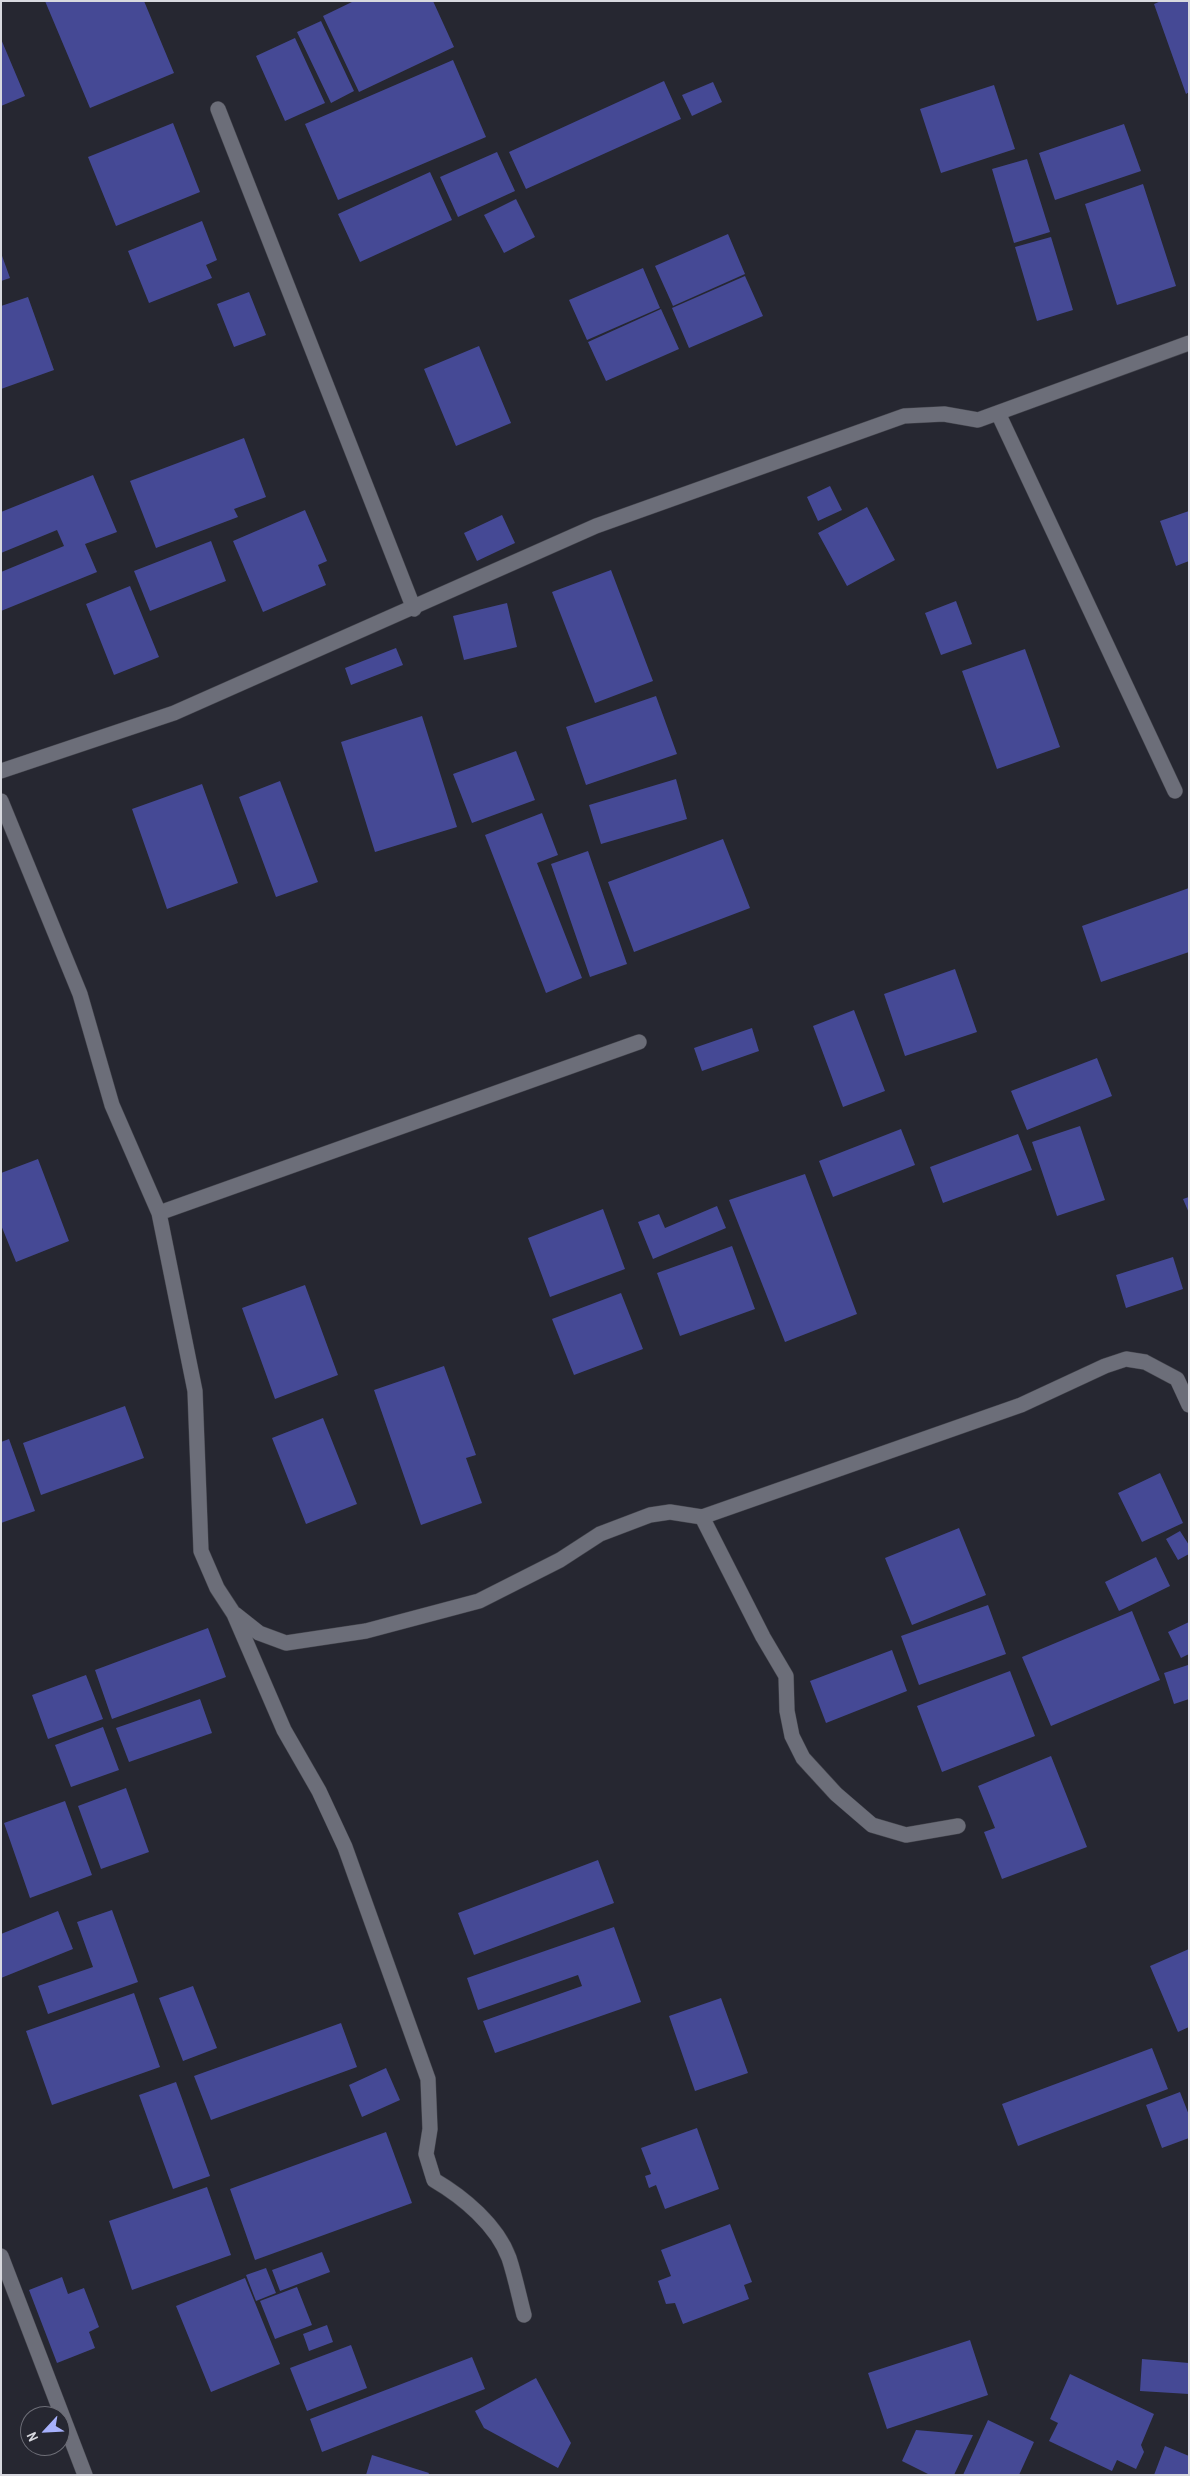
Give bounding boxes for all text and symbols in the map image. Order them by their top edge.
north arrow [20,2406,70,2456]
text: N [22,2429,42,2444]

